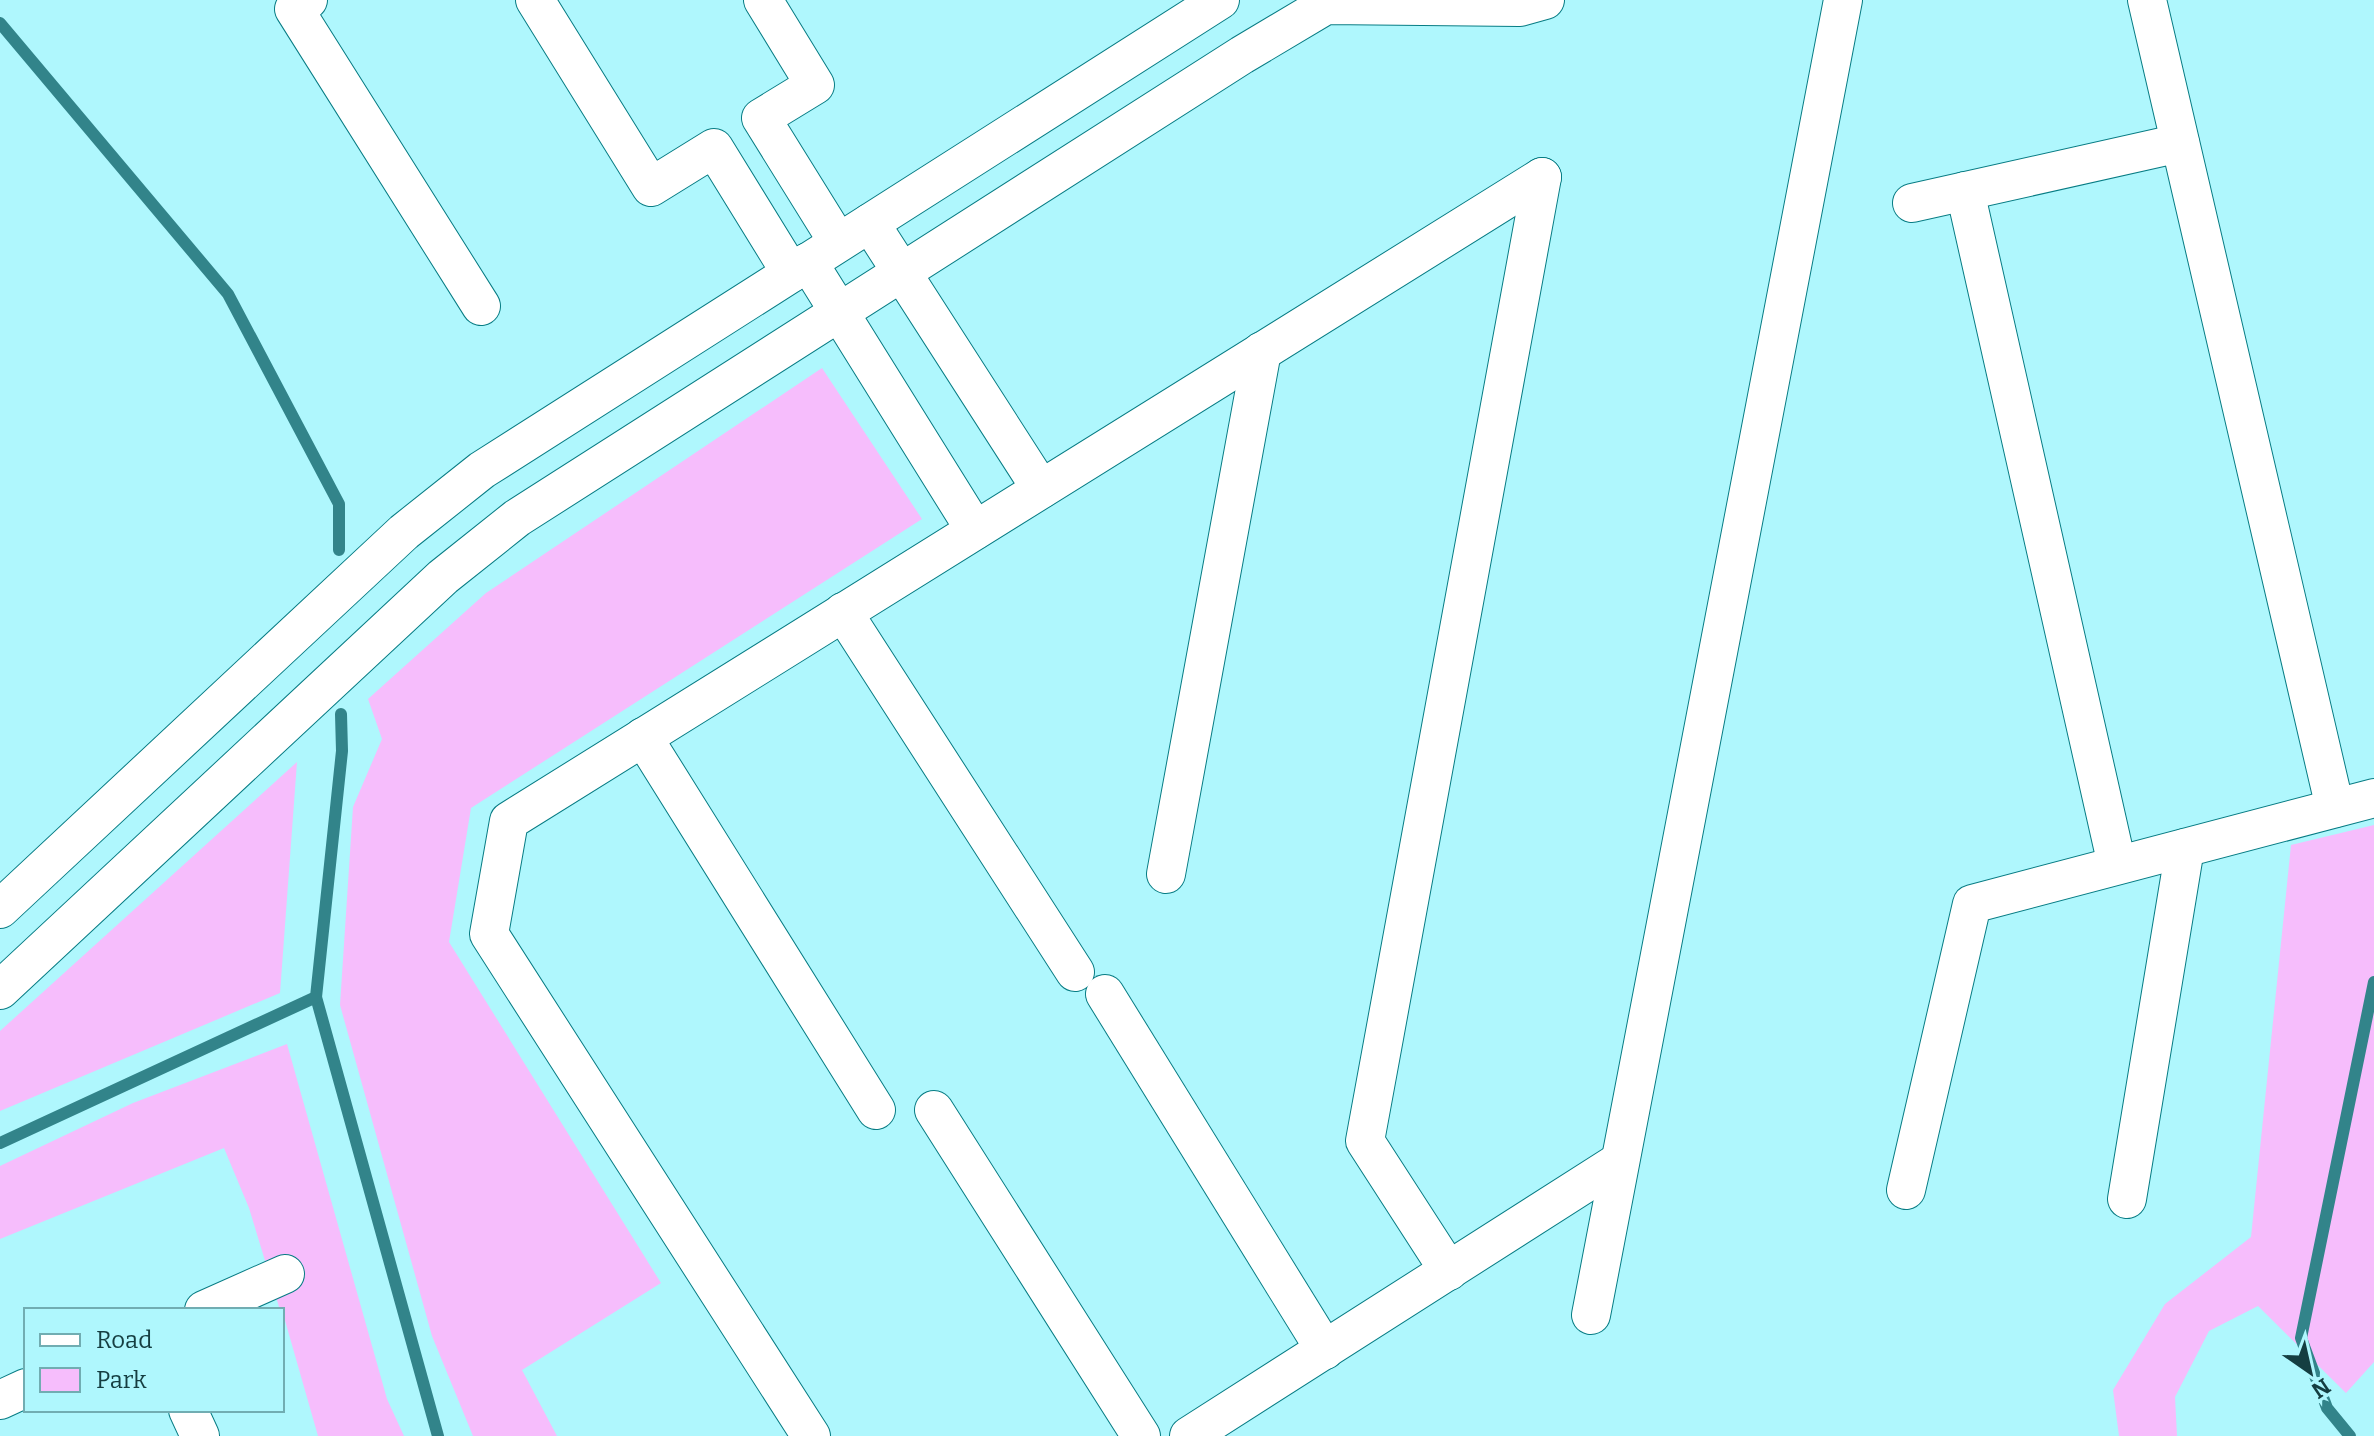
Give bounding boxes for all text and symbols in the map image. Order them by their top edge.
legend [24,1308,284,1412]
text: Road [96,1326,152,1354]
north arrow [2270,1332,2350,1412]
text: Park [96,1366,147,1394]
text: N [2306,1372,2335,1404]

